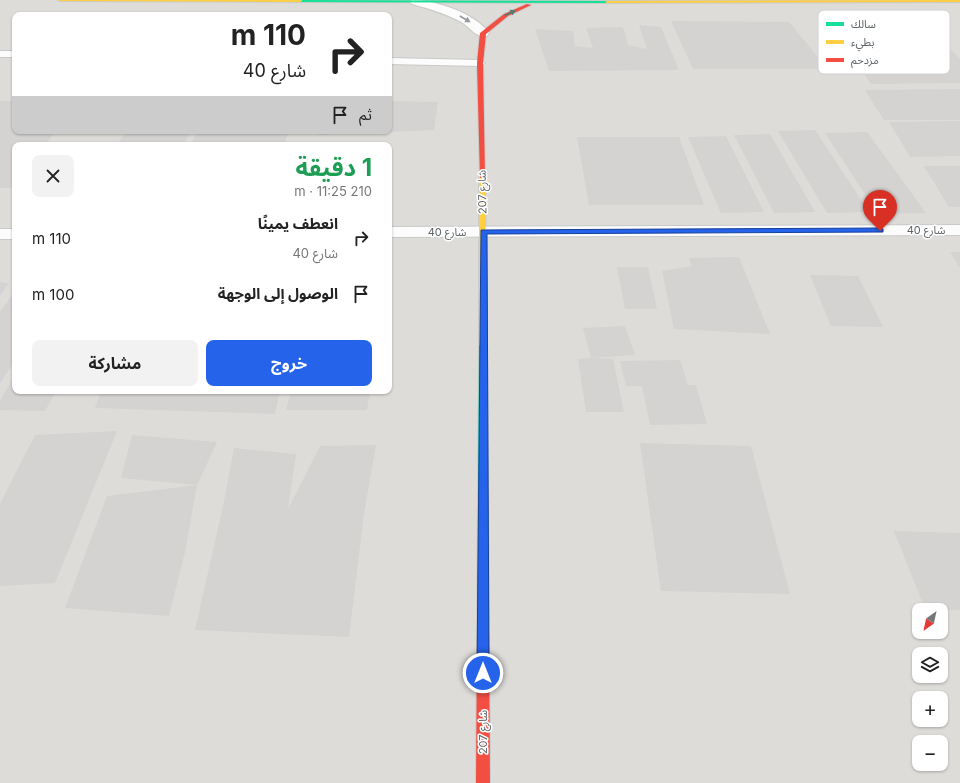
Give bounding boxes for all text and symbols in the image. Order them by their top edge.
one-way arrow [505,10,516,16]
legend [818,10,950,74]
one-way arrow [459,15,471,22]
text: سالك [851,17,876,31]
text: 110 m [231,18,306,52]
icon: right [320,28,372,80]
text: بطيء [851,35,874,52]
text: مزدحم [851,53,879,69]
text: شارع 40 [243,60,306,81]
icon: arrive [329,104,351,126]
text: ثم [359,105,372,124]
text: 1 دقيقة [296,153,372,182]
button: close [32,155,74,197]
street label: شارع 207 [475,169,490,214]
text: 210 m · 11:25 [294,183,372,199]
pin [863,190,897,231]
icon: arrive [869,196,891,218]
text: انعطف يمينًا [258,214,338,233]
street label: شارع 40 [907,223,946,238]
street label: شارع 40 [428,225,467,240]
icon: right [350,227,372,249]
text: 110 m [32,229,71,248]
text: شارع 40 [292,245,338,261]
icon: arrive [350,283,372,305]
text: الوصول إلى الوجهة [218,284,338,303]
text: 100 m [32,285,74,304]
button: مشاركة [32,340,198,386]
button: خروج [206,340,372,386]
north arrow [912,603,948,639]
map controls [912,603,948,771]
button: layers [912,647,948,683]
position arrow [462,652,504,694]
button: + [912,691,948,727]
street label: شارع 207 [476,710,491,754]
button: − [912,735,948,771]

